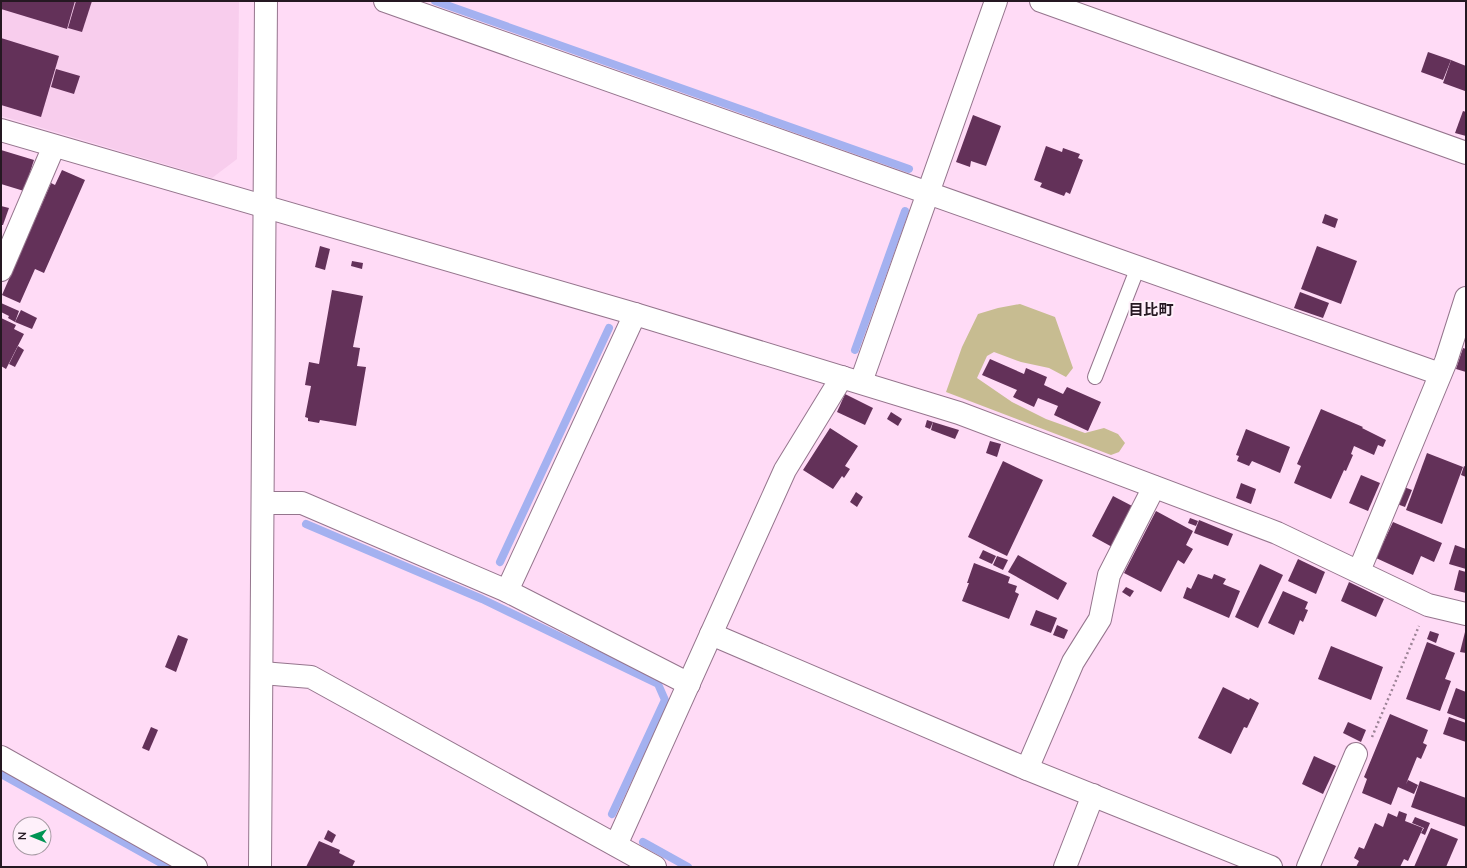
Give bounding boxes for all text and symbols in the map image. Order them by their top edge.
district label: 目比町 [1128,300,1174,318]
north arrow [12,816,52,856]
text: N [15,831,28,840]

